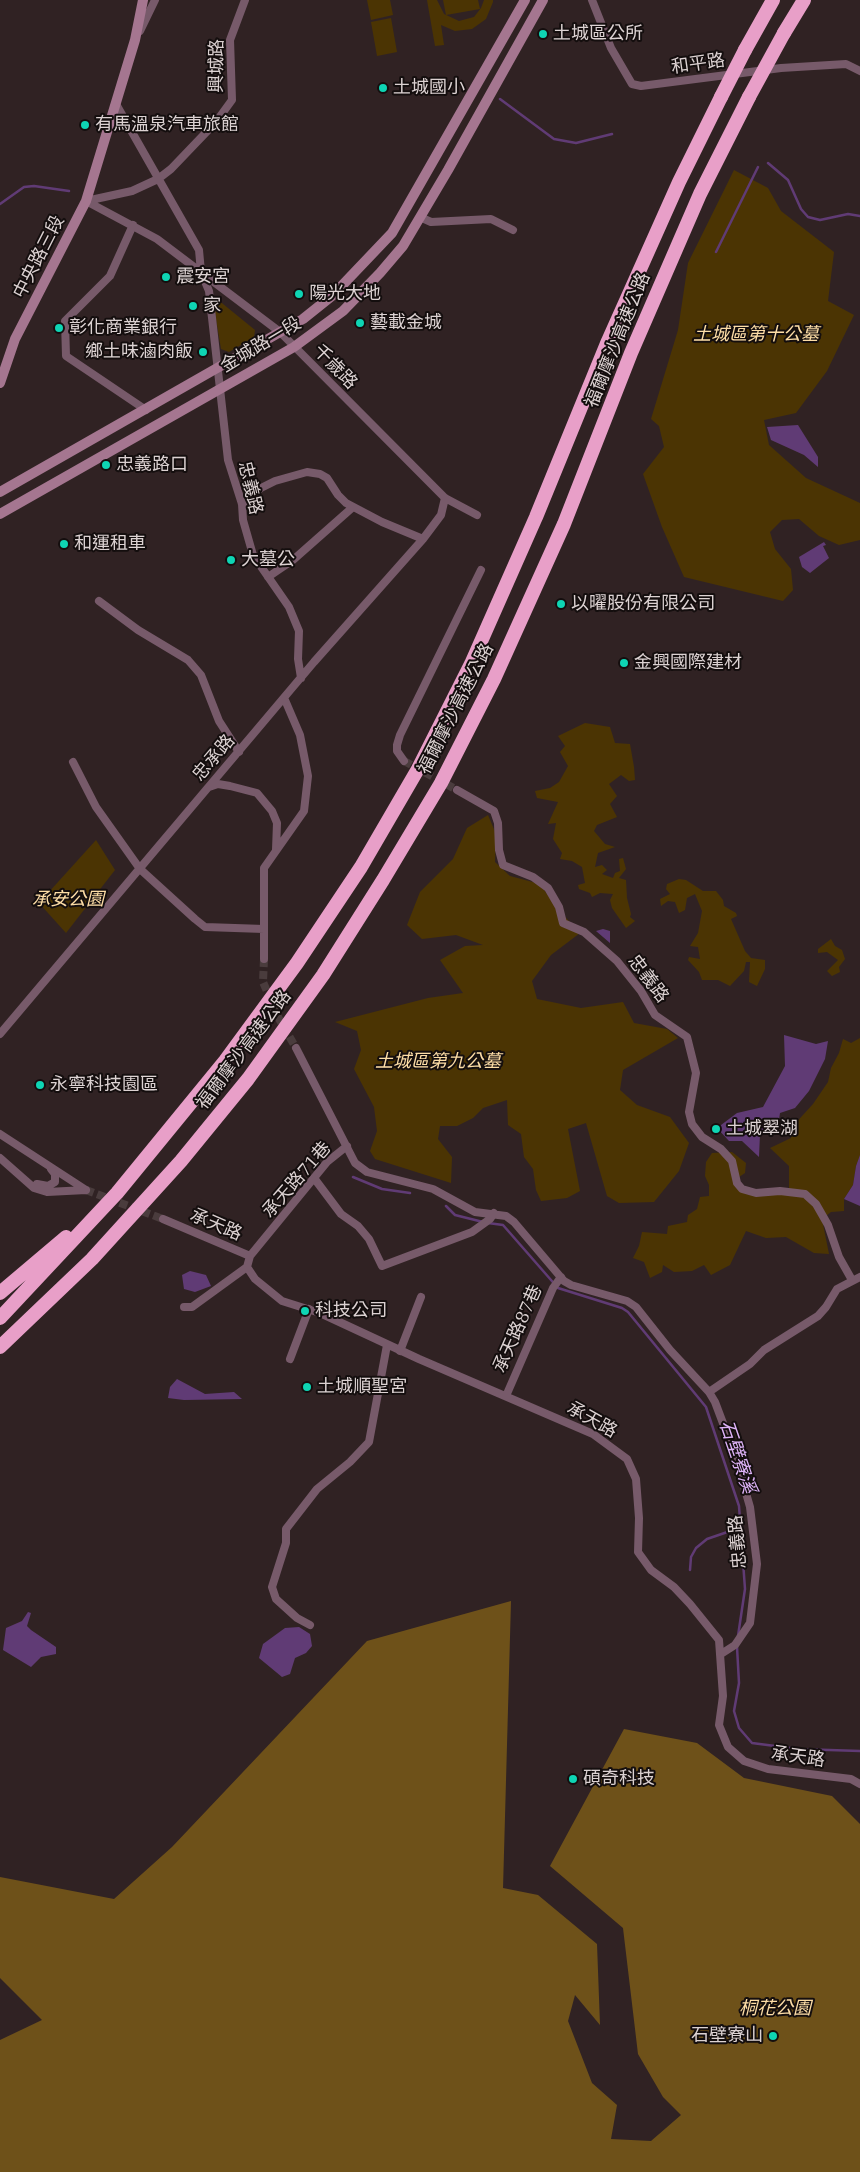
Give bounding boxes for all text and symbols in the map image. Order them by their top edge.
place label: 土城區公所 [553,23,643,45]
marker: 土城區公所 [537,28,549,40]
street label: 興城路 [206,39,228,93]
street label: 和平路 [670,50,726,78]
place label: 土城國小 [393,77,465,99]
marker: 土城國小 [377,82,389,94]
place label: 有馬溫泉汽車旅館 [95,114,239,136]
marker: 有馬溫泉汽車旅館 [79,119,91,131]
street label: 中央路三段 [9,212,69,302]
place label: 震安宮 [176,266,230,288]
street label: 福爾摩沙高速公路 [581,269,655,411]
marker: 震安宮 [160,271,172,283]
place label: 陽光大地 [309,283,381,305]
marker: 陽光大地 [293,288,305,300]
place label: 家 [203,295,221,317]
marker: 家 [187,300,199,312]
place label: 藝載金城 [370,312,442,334]
street label: 金城路一段 [217,313,305,377]
place label: 彰化商業銀行 [69,317,177,339]
marker: 藝載金城 [354,317,366,329]
marker: 彰化商業銀行 [53,322,65,334]
park label: 土城區第十公墓 [693,324,819,346]
street label: 千歲路 [308,340,362,394]
place label: 鄉土味滷肉飯 [85,341,193,363]
marker: 鄉土味滷肉飯 [197,346,209,358]
place label: 忠義路口 [116,454,188,476]
marker: 忠義路口 [100,459,112,471]
street label: 忠義路 [233,459,267,517]
place label: 和運租車 [74,533,146,555]
marker: 和運租車 [58,538,70,550]
place label: 大墓公 [241,549,295,571]
marker: 大墓公 [225,554,237,566]
place label: 以曜股份有限公司 [571,593,715,615]
marker: 以曜股份有限公司 [555,598,567,610]
street label: 福爾摩沙高速公路 [414,640,498,778]
place label: 金興國際建材 [634,652,742,674]
marker: 金興國際建材 [618,657,630,669]
street label: 忠承路 [188,730,240,786]
park label: 承安公園 [32,889,104,911]
street label: 忠義路 [623,951,673,1007]
street label: 福爾摩沙高速公路 [192,986,296,1114]
park label: 土城區第九公墓 [375,1051,501,1073]
place label: 永寧科技園區 [50,1074,158,1096]
marker: 永寧科技園區 [34,1079,46,1091]
place label: 土城翠湖 [726,1118,798,1140]
marker: 土城翠湖 [710,1123,722,1135]
street label: 承天路71巷 [258,1138,336,1222]
street label: 承天路 [187,1205,245,1245]
street label: 承天路87巷 [489,1282,547,1376]
place label: 科技公司 [315,1300,387,1322]
marker: 科技公司 [299,1305,311,1317]
place label: 土城順聖宮 [317,1376,407,1398]
marker: 土城順聖宮 [301,1381,313,1393]
street label: 承天路 [563,1397,621,1443]
water label: 石壁寮溪 [714,1417,760,1497]
street label: 忠義路 [725,1514,751,1570]
street label: 承天路 [770,1743,826,1771]
place label: 碩奇科技 [583,1768,655,1790]
marker: 碩奇科技 [567,1773,579,1785]
park label: 桐花公園 [739,1998,811,2020]
place label: 石壁寮山 [691,2025,763,2047]
marker: 石壁寮山 [767,2030,779,2042]

